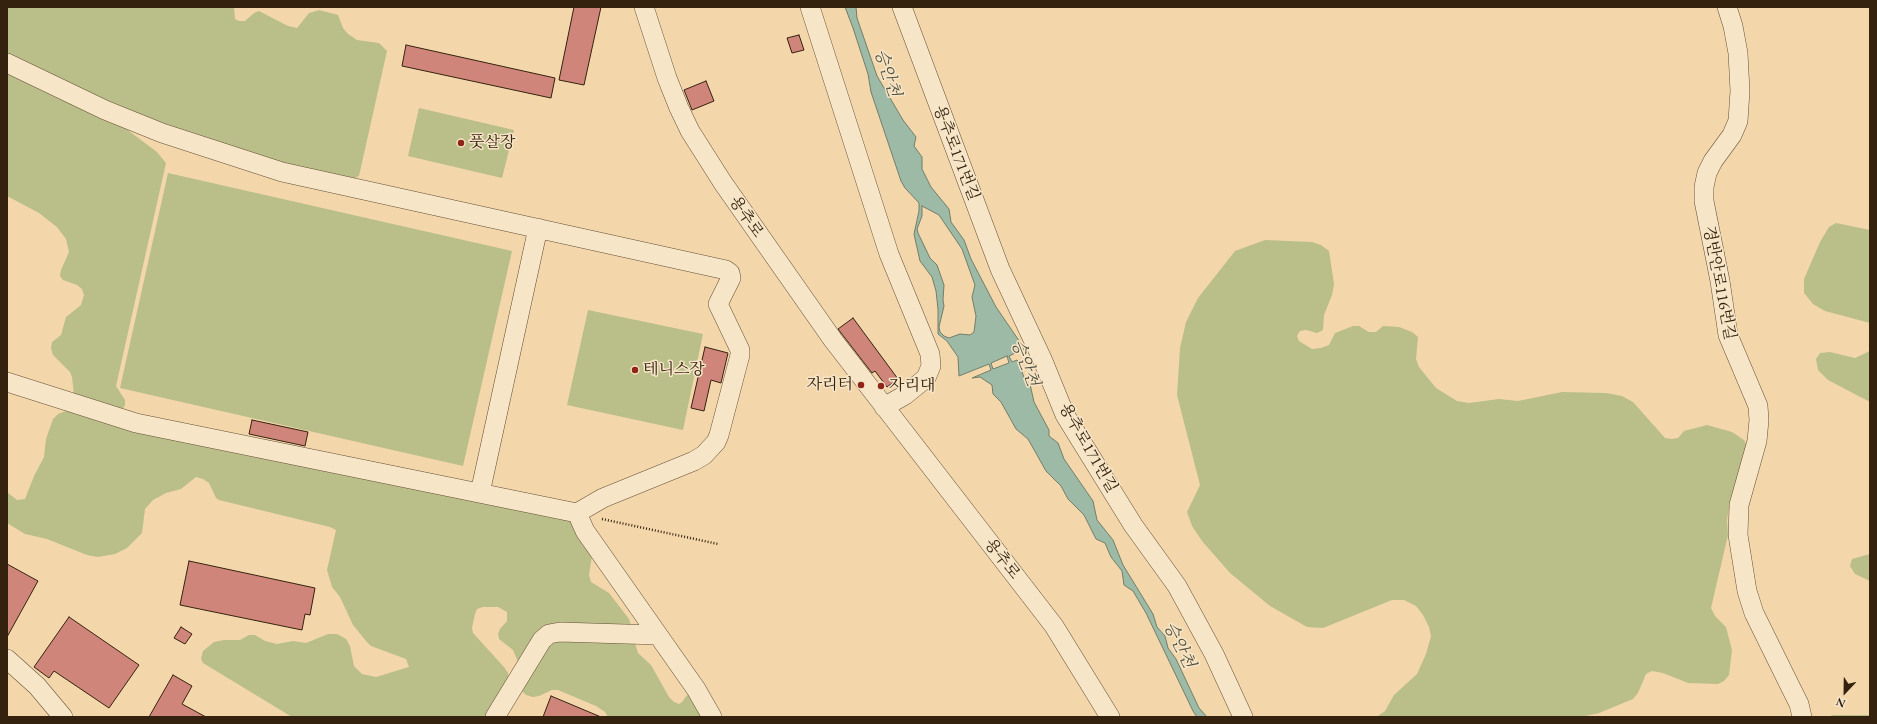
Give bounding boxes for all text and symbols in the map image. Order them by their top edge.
water label: 승안천 [870,46,904,100]
street label: 용추로171번길 [929,103,983,203]
place label: 풋살장 [469,133,515,153]
marker: 풋살장 [456,138,466,148]
street label: 용추로 [725,193,767,241]
street label: 경반안로116번길 [1699,224,1739,342]
water label: 승안천 [1007,336,1043,390]
place label: 테니스장 [643,360,705,380]
marker: 테니스장 [630,365,640,375]
place label: 자리터 [807,375,853,395]
place label: 자리대 [889,376,935,396]
marker: 자리터 [856,380,866,390]
marker: 자리대 [876,381,886,391]
street label: 용추로171번길 [1055,400,1121,496]
street label: 용추로 [980,535,1024,583]
water label: 승안천 [1159,618,1199,672]
north arrow [1825,672,1865,712]
text: N [1834,695,1847,711]

